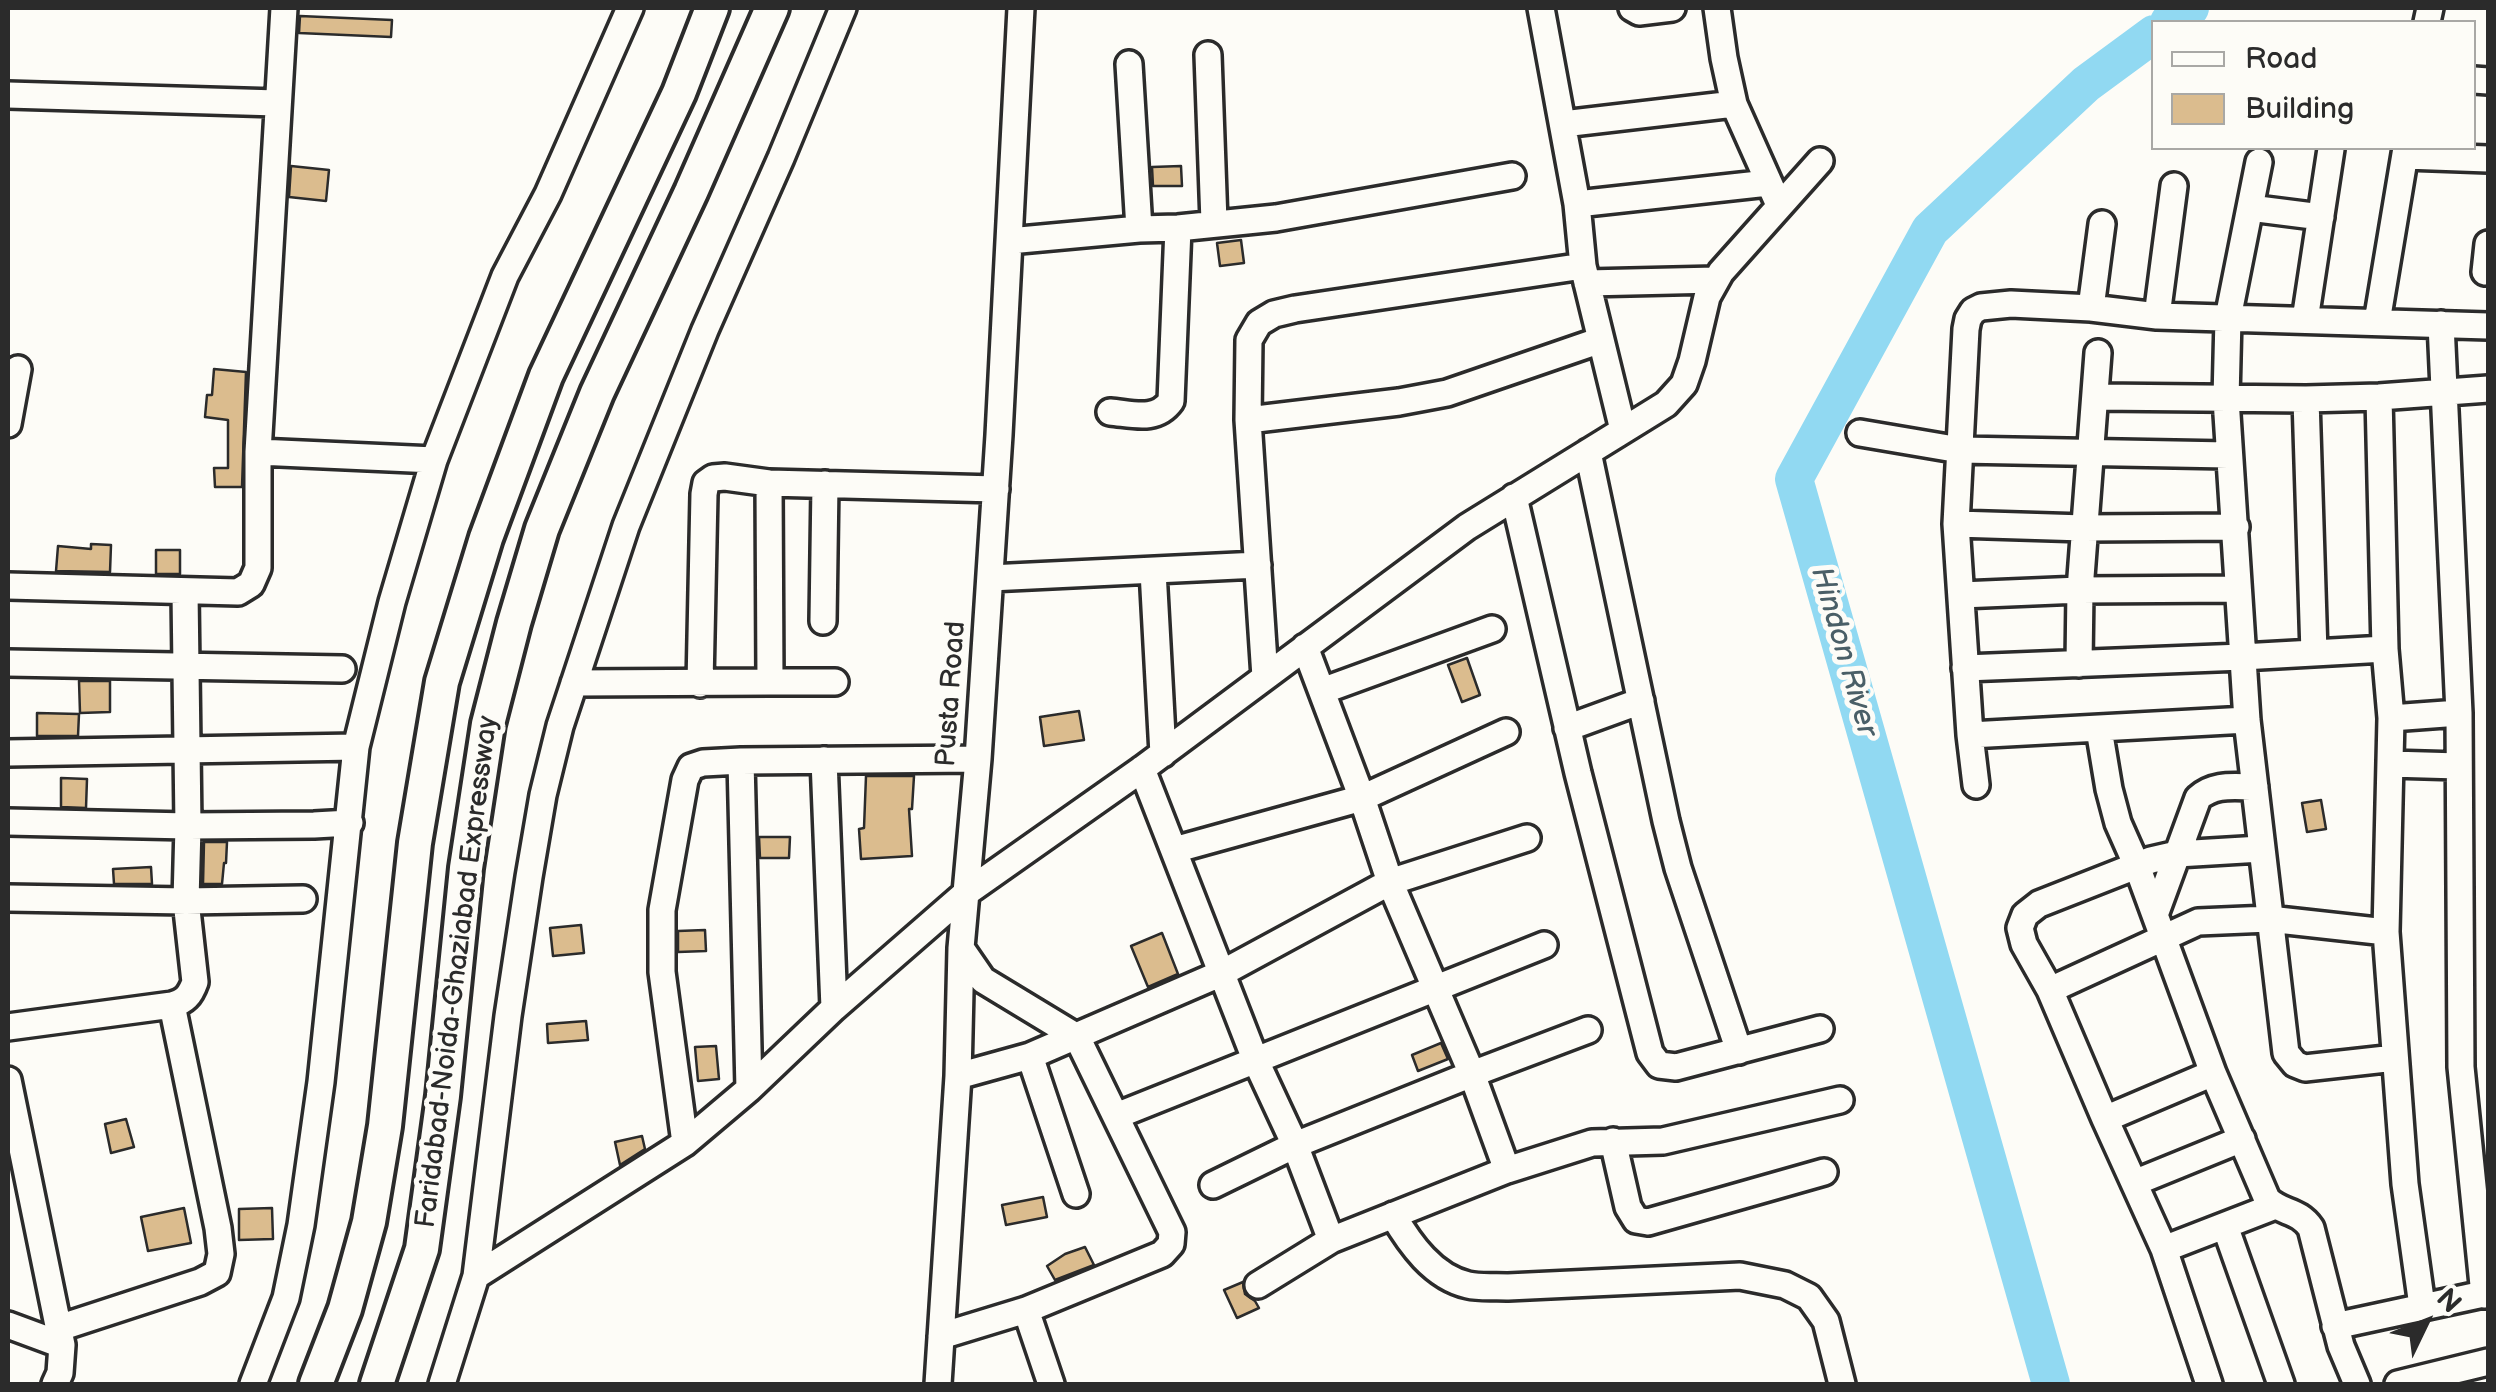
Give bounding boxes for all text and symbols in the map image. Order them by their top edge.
legend [2151,20,2476,150]
text: Road [2245,41,2318,77]
text: Building [2245,91,2354,127]
water label: Hindon River [1802,563,1884,741]
street label: Pusta Road [930,620,974,768]
street label: Faridabad-Noida-Ghaziabad Expressway [410,714,506,1230]
north arrow [2376,1272,2476,1372]
text: N [2429,1282,2468,1320]

